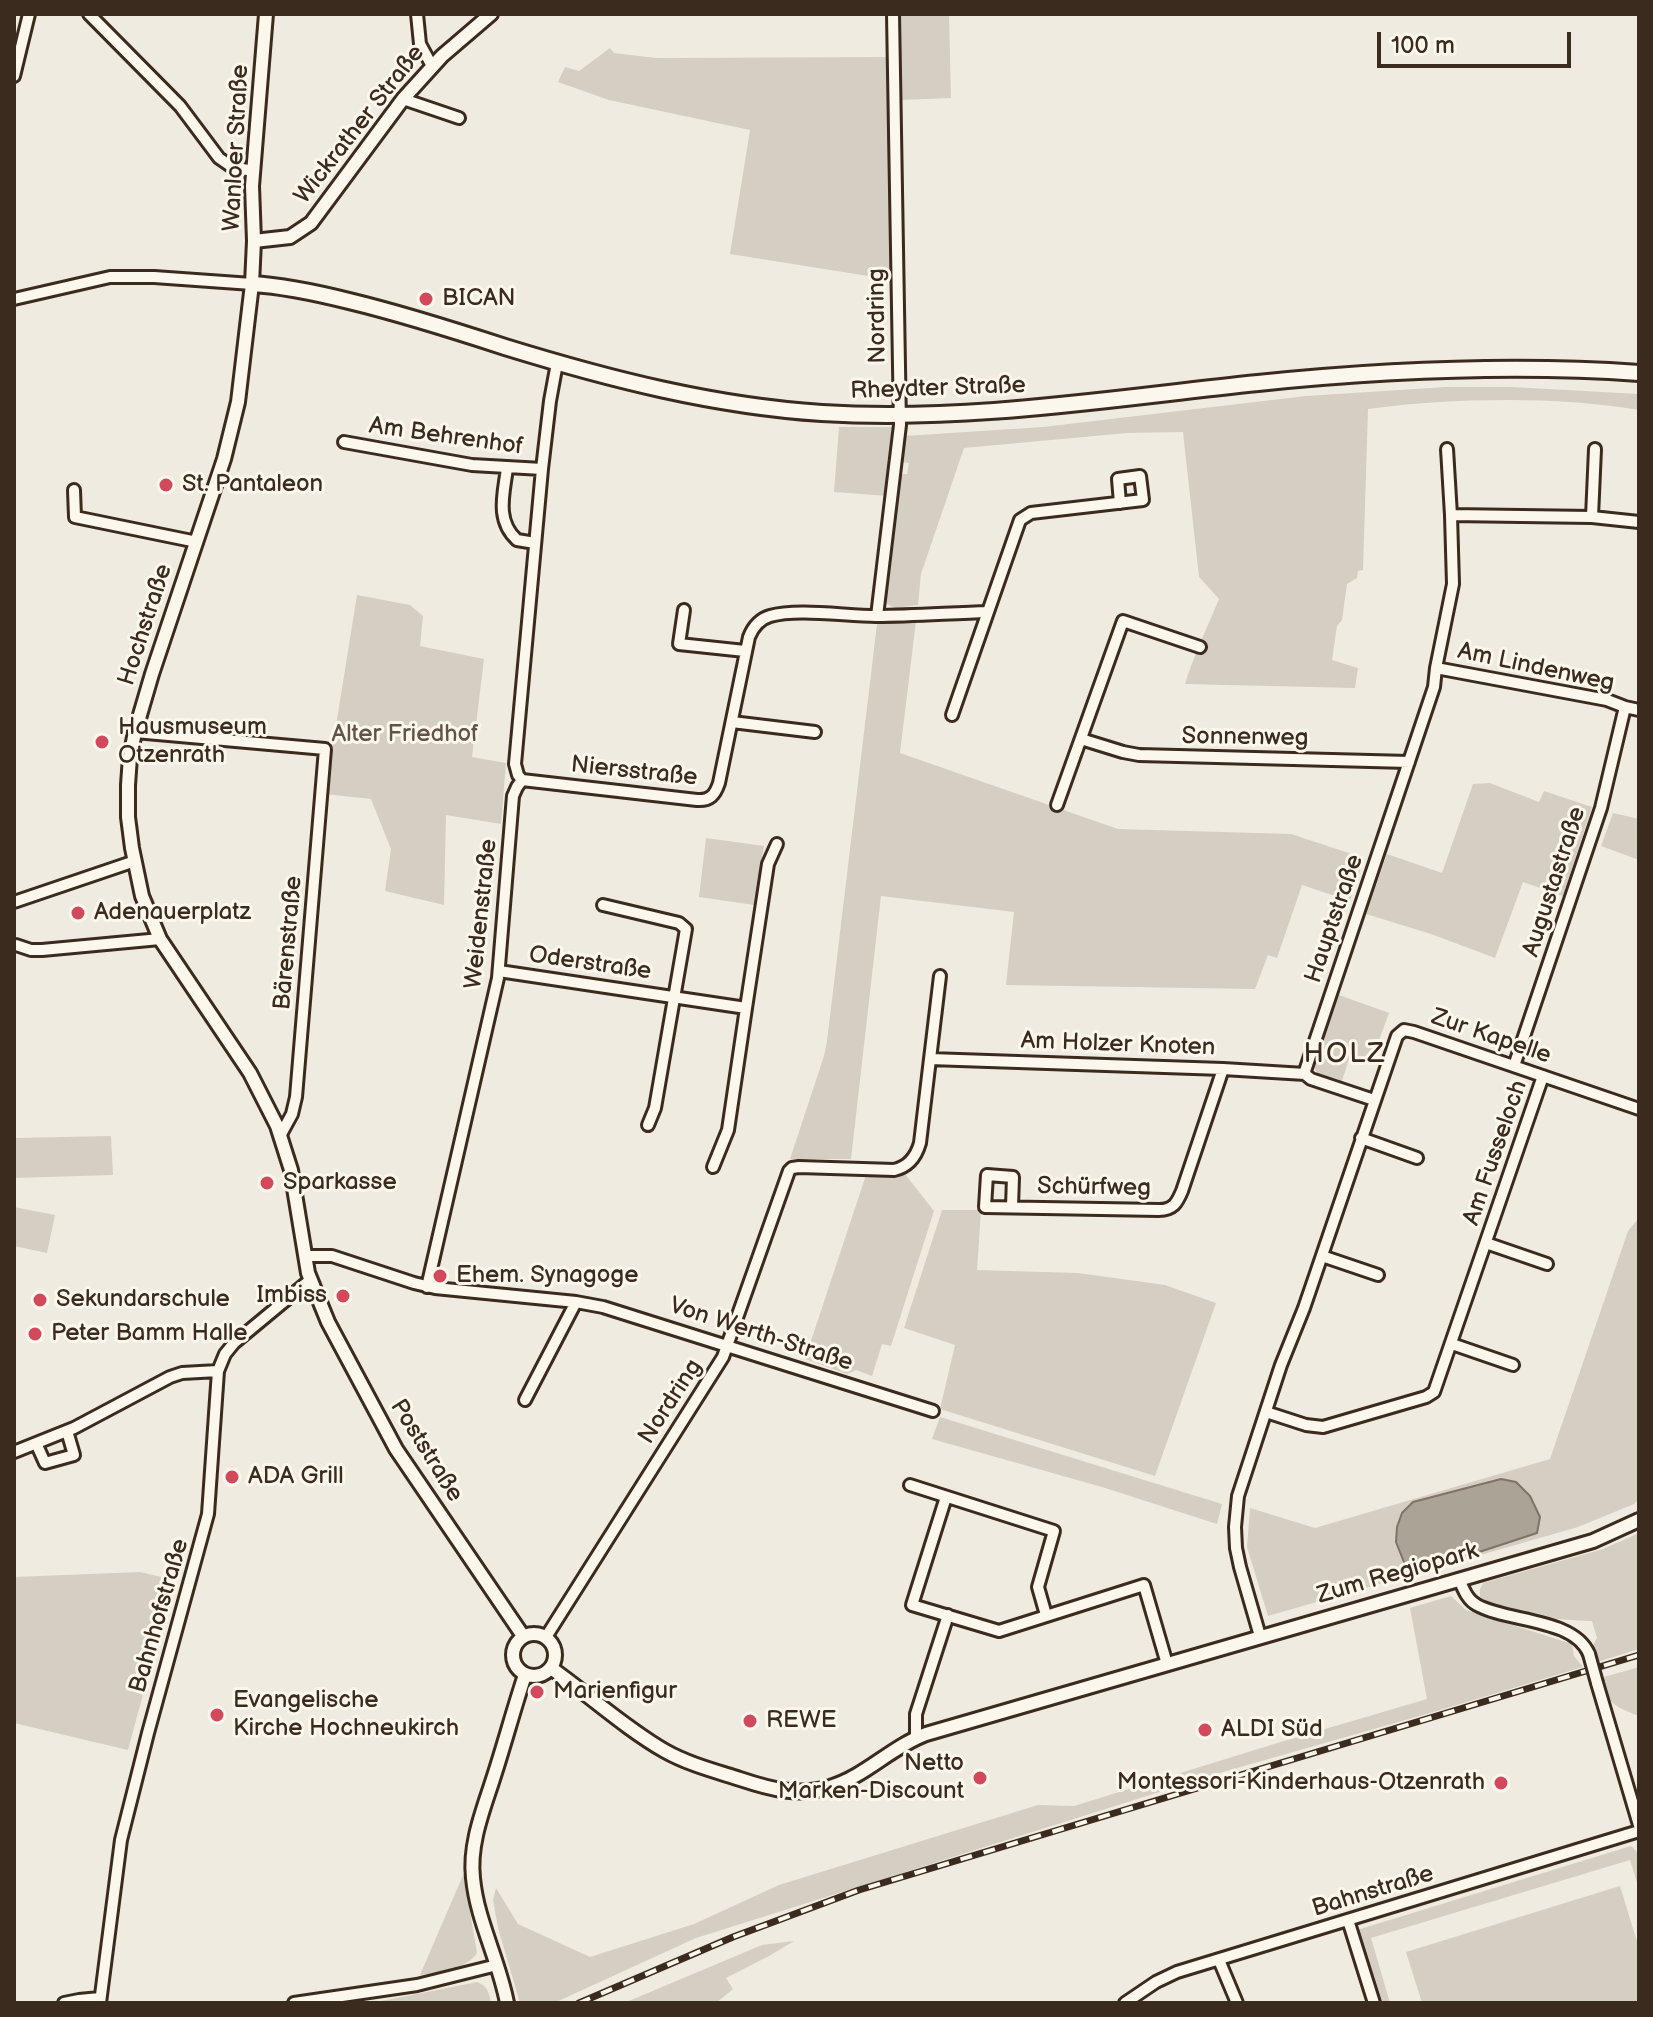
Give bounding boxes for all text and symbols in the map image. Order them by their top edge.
scale bar [1381,16,1575,66]
text: 100 m [1391,31,1455,60]
street label: Wickrather Straße [289,40,431,210]
street label: Wanloer Straße [218,64,256,232]
street label: Nordring [863,268,893,364]
place label: BICAN [442,285,516,313]
marker: BICAN [417,290,435,308]
street label: Rheydter Straße [850,372,1026,406]
street label: Am Behrenhof [367,412,525,462]
place label: St. Pantaleon [182,471,323,499]
marker: St. Pantaleon [157,476,175,494]
street label: Hochstraße [113,561,179,689]
street label: Am Lindenweg [1455,637,1617,699]
place label: Hausmuseum Otzenrath [118,714,267,770]
park label: Alter Friedhof [332,721,478,749]
street label: Sonnenweg [1181,722,1309,754]
marker: Hausmuseum Otzenrath [93,733,111,751]
street label: Niersstraße [569,751,699,793]
street label: Augustastraße [1517,803,1593,961]
street label: Weidenstraße [460,838,504,990]
street label: Hauptstraße [1300,851,1370,987]
street label: Bärenstraße [269,875,309,1011]
place label: Adenauerplatz [94,899,251,927]
marker: Adenauerplatz [69,904,87,922]
street label: Oderstraße [527,941,653,987]
street label: Zur Kapelle [1427,1003,1555,1071]
street label: Am Holzer Knoten [1020,1027,1216,1063]
district label: HOLZ [1303,1038,1387,1072]
street label: Am Fusseloch [1458,1077,1534,1229]
place label: Sparkasse [283,1169,397,1197]
street label: Schürfweg [1037,1173,1151,1203]
marker: Sparkasse [258,1174,276,1192]
place label: Ehem. Synagoge [456,1262,638,1290]
marker: Ehem. Synagoge [431,1267,449,1285]
place label: Imbiss [257,1282,327,1310]
place label: Sekundarschule [56,1286,230,1314]
marker: Imbiss [334,1287,352,1305]
marker: Sekundarschule [31,1291,49,1309]
street label: Von Werth-Straße [666,1292,856,1378]
place label: Peter Bamm Halle [51,1320,247,1348]
marker: Peter Bamm Halle [26,1325,44,1343]
street label: Nordring [633,1354,709,1450]
street label: Poststraße [383,1394,469,1508]
place label: ADA Grill [248,1463,344,1491]
marker: ADA Grill [223,1468,241,1486]
street label: Bahnhofstraße [124,1536,196,1696]
street label: Zum Regiopark [1314,1537,1482,1611]
place label: Marienfigur [553,1678,677,1706]
marker: Marienfigur [528,1683,546,1701]
place label: Evangelische Kirche Hochneukirch [233,1687,459,1743]
marker: Evangelische Kirche Hochneukirch [208,1706,226,1724]
place label: REWE [766,1707,837,1735]
marker: REWE [741,1712,759,1730]
place label: ALDI Süd [1221,1716,1323,1744]
marker: ALDI Süd [1196,1721,1214,1739]
place label: Netto Marken-Discount [778,1750,964,1806]
marker: Netto Marken-Discount [971,1769,989,1787]
place label: Montessori-Kinderhaus-Otzenrath [1117,1769,1485,1797]
marker: Montessori-Kinderhaus-Otzenrath [1492,1774,1510,1792]
street label: Bahnstraße [1309,1860,1437,1924]

